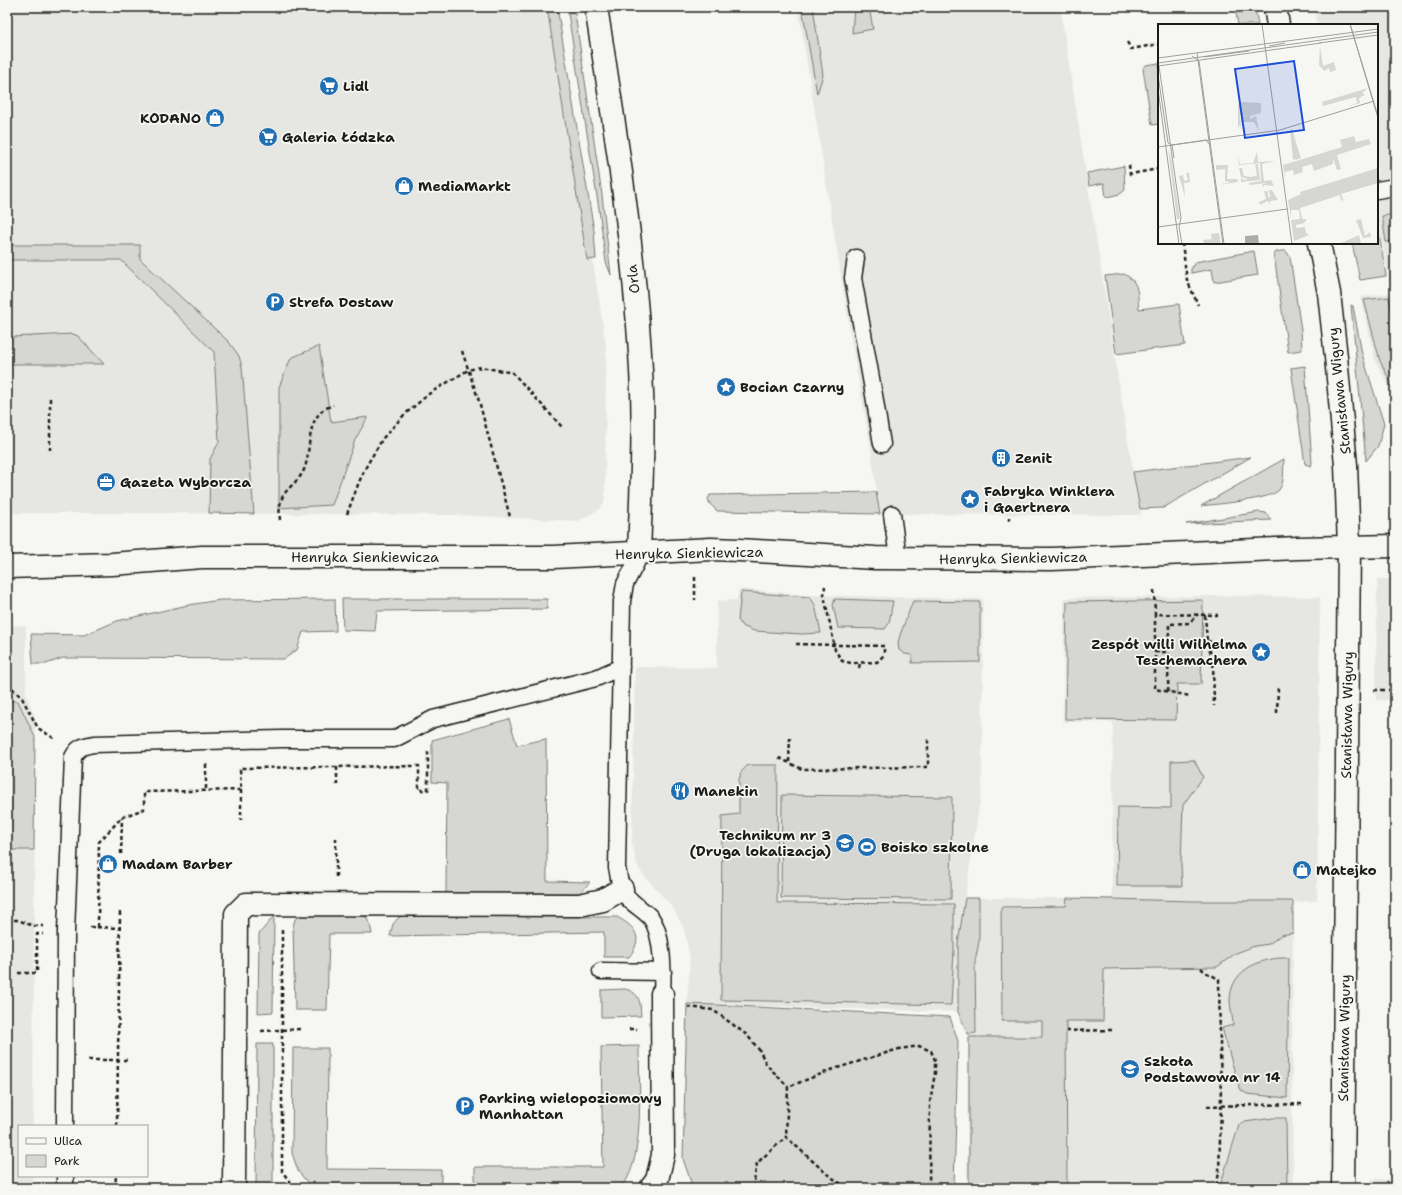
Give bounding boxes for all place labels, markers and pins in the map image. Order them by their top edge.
supermarket icon: Lidl [318,75,340,97]
place label: Lidl [343,77,369,95]
shop icon: KODANO [204,107,226,129]
place label: KODANO [140,109,201,127]
supermarket icon: Galeria Łódzka [257,126,279,148]
place label: Galeria Łódzka [282,128,395,146]
shop icon: MediaMarkt [393,175,415,197]
place label: MediaMarkt [418,177,511,195]
parking icon: Strefa Dostaw [264,291,286,313]
place label: Strefa Dostaw [289,293,394,311]
place icon: Bocian Czarny [715,376,737,398]
place label: Bocian Czarny [740,378,844,396]
building icon: Zenit [990,447,1012,469]
place label: Zenit [1015,449,1053,467]
office icon: Gazeta Wyborcza [95,471,117,493]
place label: Gazeta Wyborcza [120,473,251,491]
place label: Fabryka Winklera i Gaertnera [984,482,1115,516]
place icon: Fabryka Winklera i Gaertnera [959,488,981,510]
place label: Zespół willi Wilhelma Teschemachera [1091,635,1247,669]
place icon: Zespół willi Wilhelma Teschemachera [1250,641,1272,663]
restaurant icon: Manekin [669,780,691,802]
place label: Manekin [694,782,758,800]
place label: Technikum nr 3 (Druga lokalizacja) [690,826,831,860]
school or university icon: Technikum nr 3 (Druga lokalizacja) [834,832,856,854]
sports icon: Boisko szkolne [856,836,878,858]
place label: Boisko szkolne [881,838,989,856]
shop icon: Madam Barber [97,853,119,875]
place label: Madam Barber [122,855,233,873]
shop icon: Matejko [1291,859,1313,881]
place label: Matejko [1316,861,1377,879]
place label: Szkoła Podstawowa nr 14 [1144,1052,1281,1086]
school or university icon: Szkoła Podstawowa nr 14 [1119,1058,1141,1080]
place label: Parking wielopoziomowy Manhattan [479,1089,662,1123]
parking icon: Parking wielopoziomowy Manhattan [454,1095,476,1117]

